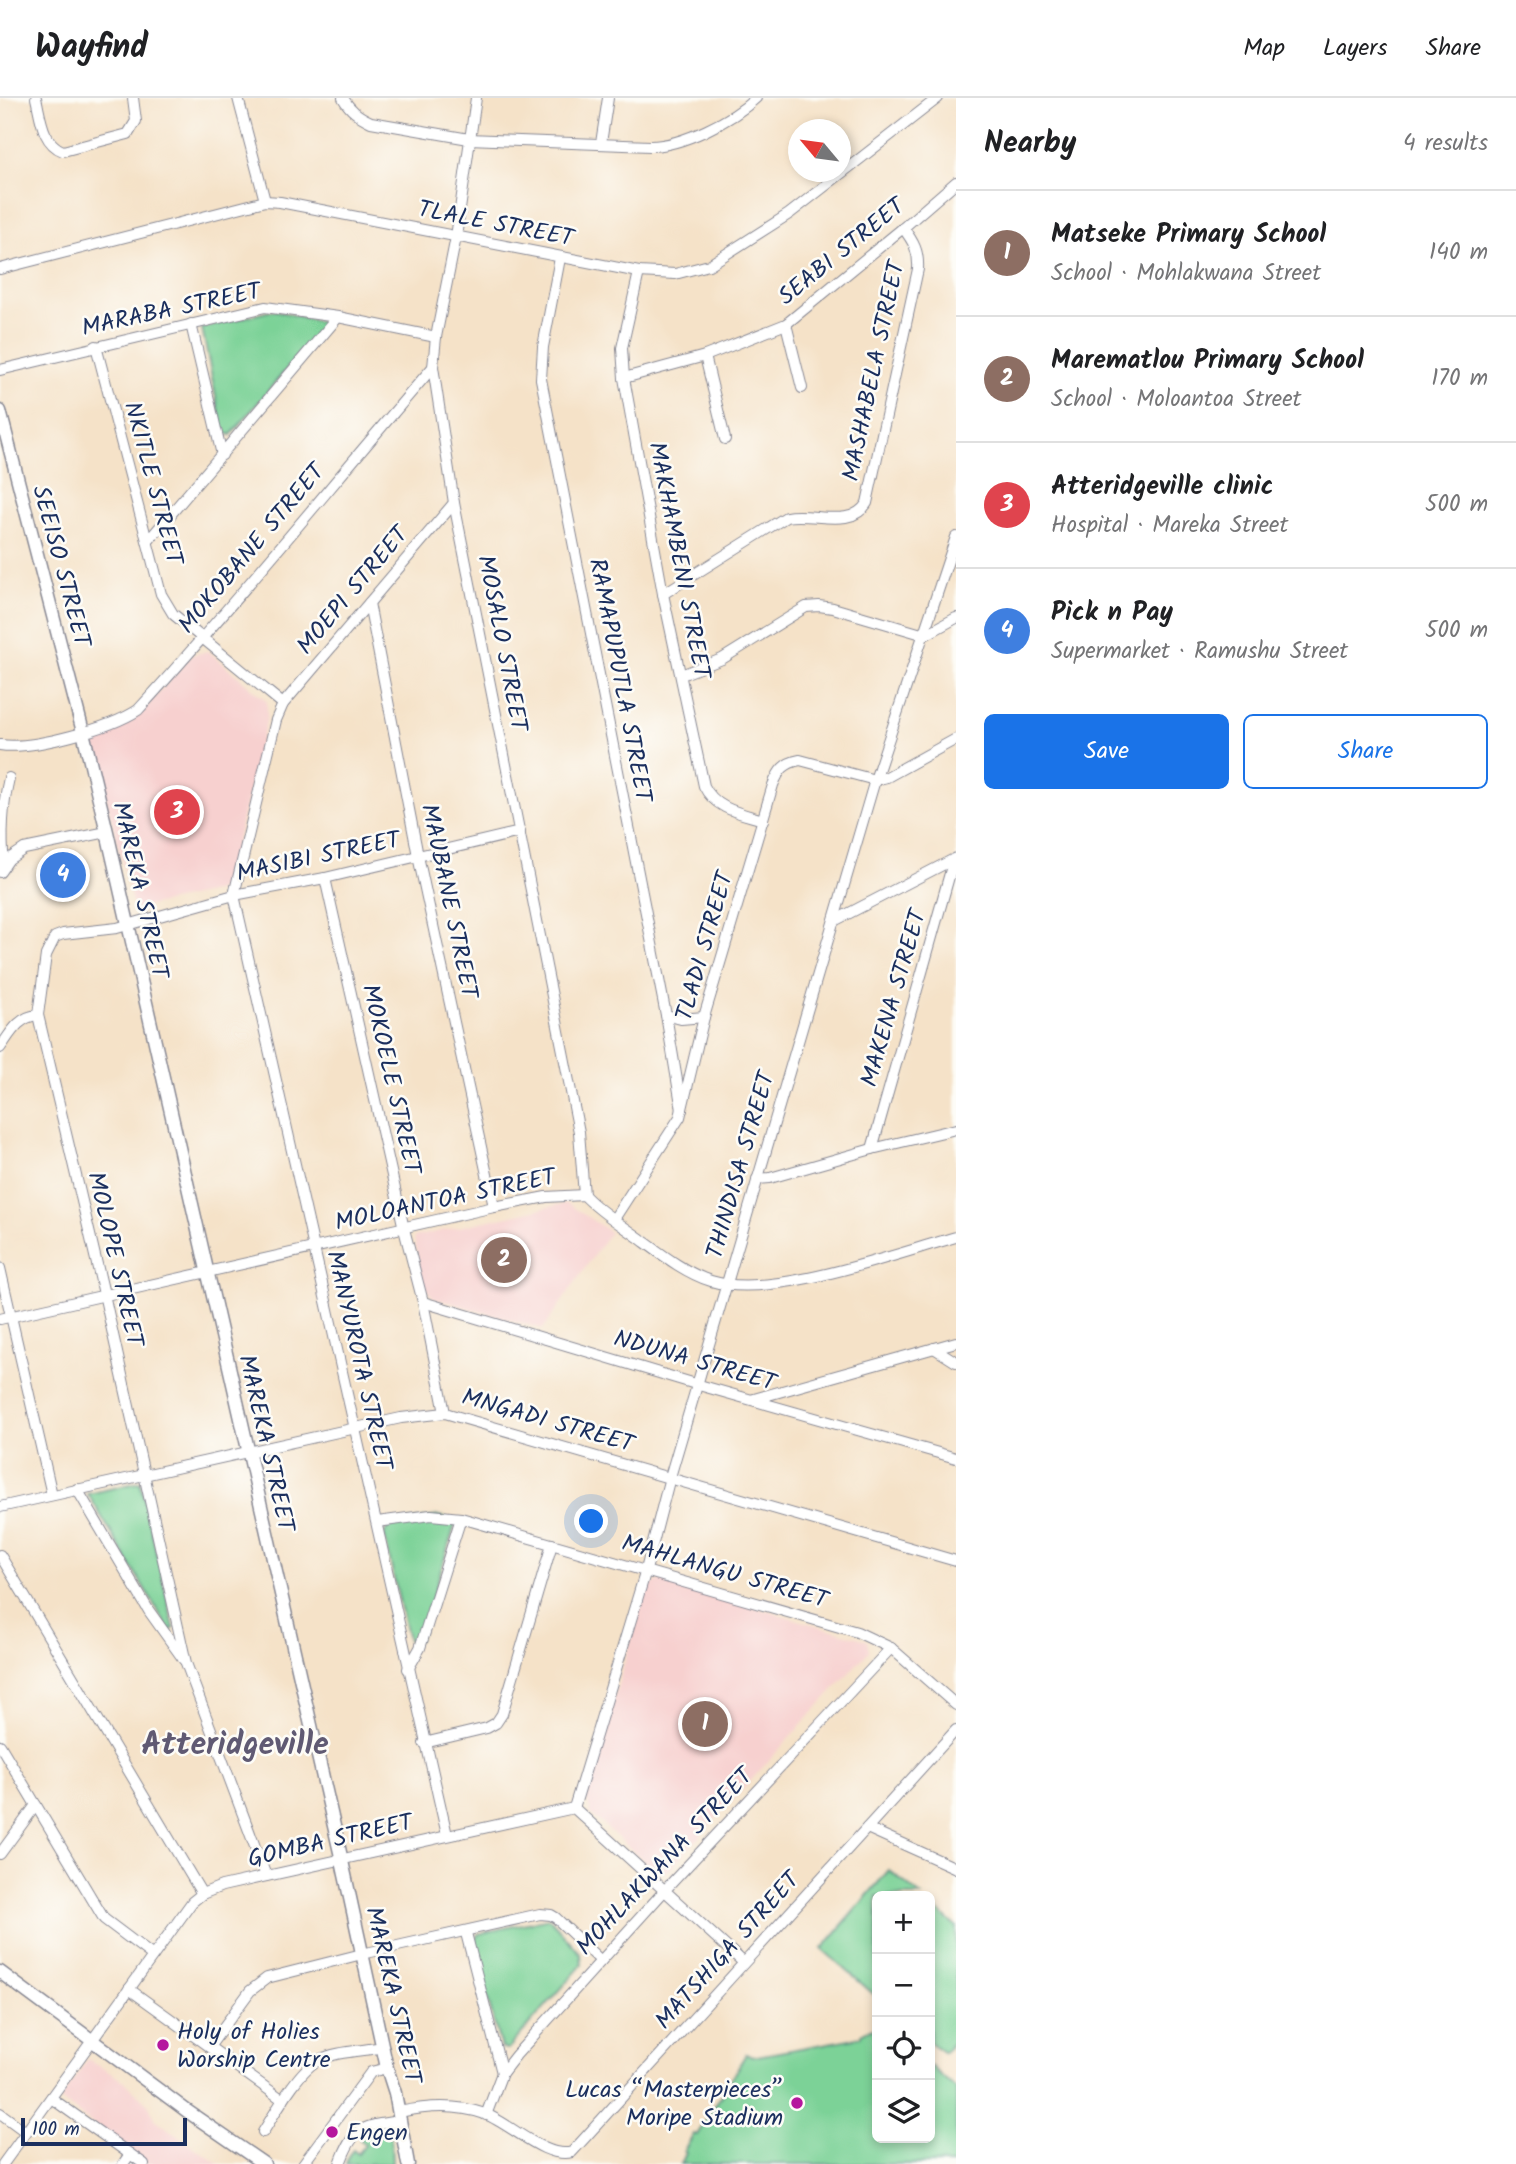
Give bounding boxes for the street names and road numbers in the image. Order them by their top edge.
street label: SEABI STREET [770,187,916,316]
street label: TLALE STREET [415,190,579,259]
street label: MASHABELA STREET [832,256,917,485]
street label: MARABA STREET [78,272,267,348]
street label: NKITLE STREET [112,397,194,572]
street label: MAKHAMBENI STREET [636,439,721,684]
street label: MOKOBANE STREET [169,453,337,643]
street label: SEEISO STREET [20,481,101,654]
street label: MOEPI STREET [287,516,420,664]
street label: MOSALO STREET [465,552,538,737]
street label: RAMAPUPUTLA STREET [577,555,663,808]
street label: MAREKA STREET [100,798,179,985]
street label: MAUBANE STREET [409,800,489,1004]
street label: MASIBI STREET [233,821,406,894]
street label: TLADI STREET [666,865,746,1026]
street label: MAKENA STREET [851,903,939,1092]
street label: MOKOELE STREET [350,980,432,1180]
street label: THINDISA STREET [696,1065,787,1264]
street label: MOLOANTOA STREET [331,1158,561,1243]
street label: MOLOPE STREET [75,1168,154,1353]
street label: MANYUROTA STREET [314,1247,403,1476]
street label: NDUNA STREET [609,1320,782,1404]
street label: MAREKA STREET [226,1351,305,1538]
street label: MNGADI STREET [457,1378,640,1465]
street label: MAHLANGU STREET [617,1524,834,1621]
street label: MOHLAKWANA STREET [567,1757,765,1965]
street label: GOMBA STREET [244,1803,419,1879]
street label: MATSHIGA STREET [646,1861,812,2039]
street label: MAREKA STREET [353,1903,432,2090]

